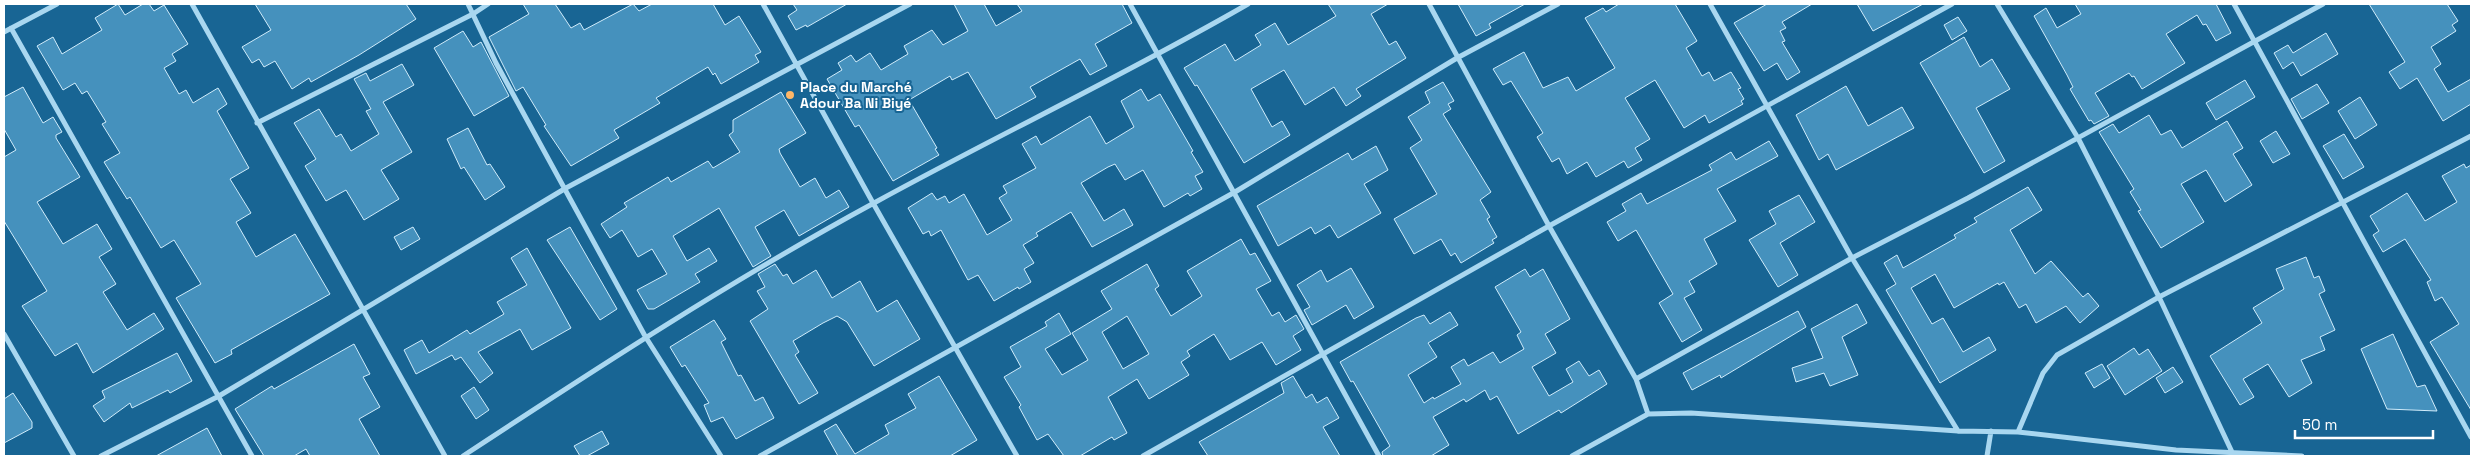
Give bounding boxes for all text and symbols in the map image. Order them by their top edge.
place label: Place du Marché Adour Ba Ni Biyé [800,78,912,112]
marker: Place du Marché Adour Ba Ni Biyé [784,89,796,101]
scale bar [2295,408,2432,440]
text: 50 m [2302,415,2337,434]

